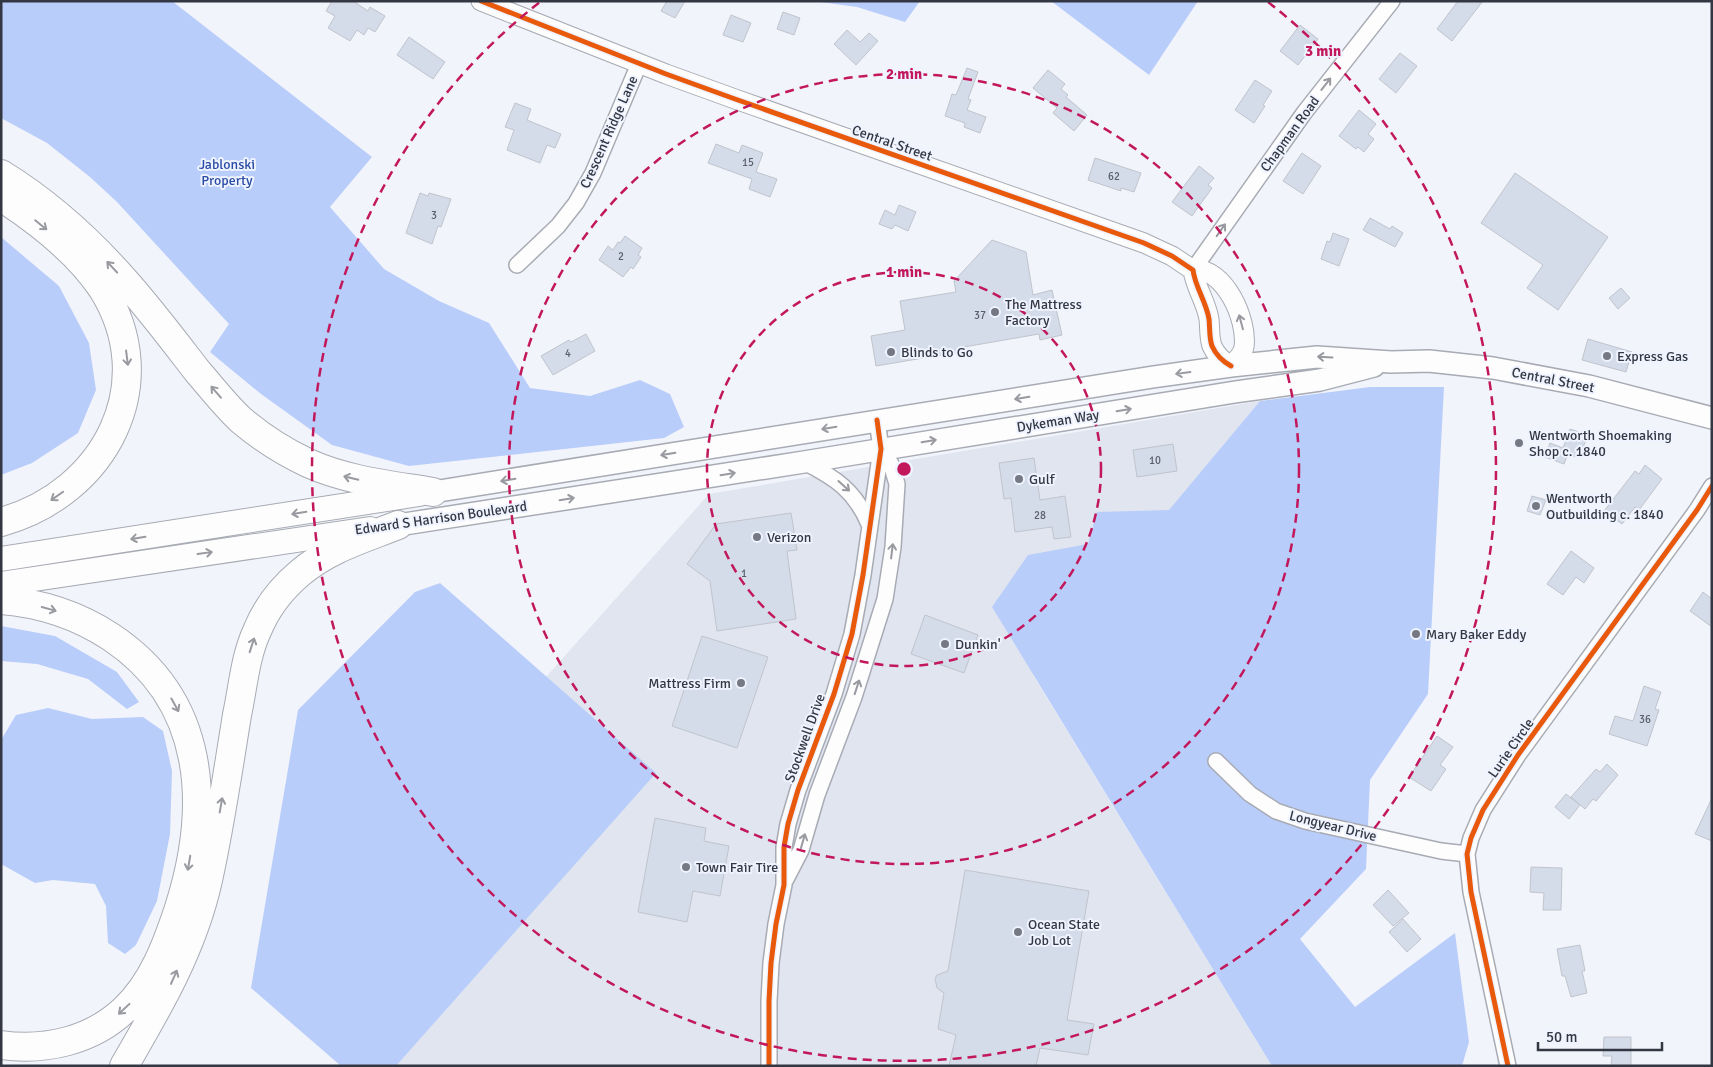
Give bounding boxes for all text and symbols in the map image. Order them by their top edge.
text: 3 min [1305,42,1341,60]
text: 2 min [886,65,922,83]
street label: Crescent Ridge Lane [576,73,642,191]
one-way arrow [1321,78,1332,91]
street label: Chapman Road [1257,93,1323,175]
street label: Central Street [850,121,934,165]
park label: Jablonski Property [199,156,255,189]
house number: 15 [742,156,754,169]
house number: 62 [1108,170,1120,183]
house number: 3 [431,209,437,222]
one-way arrow [34,220,47,231]
one-way arrow [1216,223,1226,237]
house number: 2 [618,250,624,263]
one-way arrow [106,261,118,274]
text: 1 min [886,263,922,281]
place label: The Mattress Factory [1005,296,1082,329]
marker: The Mattress Factory [989,306,1001,318]
house number: 37 [974,309,986,322]
one-way arrow [1236,314,1245,330]
place label: Blinds to Go [901,344,973,361]
marker: Blinds to Go [885,346,897,358]
house number: 4 [565,347,571,360]
place label: Express Gas [1617,348,1688,365]
one-way arrow [122,350,132,366]
marker: Express Gas [1601,350,1613,362]
one-way arrow [1317,353,1333,362]
street label: Central Street [1510,364,1596,396]
one-way arrow [1175,368,1191,378]
one-way arrow [210,386,221,399]
one-way arrow [1015,393,1031,403]
one-way arrow [1116,405,1132,415]
street label: Dykeman Way [1016,406,1101,436]
one-way arrow [821,423,837,433]
place label: Wentworth Shoemaking Shop c. 1840 [1529,427,1672,460]
one-way arrow [921,436,937,446]
marker: Wentworth Shoemaking Shop c. 1840 [1513,437,1525,449]
one-way arrow [661,449,677,459]
house number: 10 [1149,454,1161,467]
centre of rings [895,460,913,478]
one-way arrow [719,469,735,479]
place label: Gulf [1029,471,1056,488]
one-way arrow [343,473,359,482]
marker: Gulf [1013,473,1025,485]
one-way arrow [500,475,516,485]
one-way arrow [837,480,850,492]
place label: Wentworth Outbuilding c. 1840 [1546,490,1663,523]
one-way arrow [50,491,64,501]
one-way arrow [559,494,575,504]
street label: Edward S Harrison Boulevard [354,497,528,539]
marker: Wentworth Outbuilding c. 1840 [1530,500,1542,512]
one-way arrow [291,508,307,518]
house number: 28 [1034,509,1046,522]
place label: Verizon [767,529,812,546]
marker: Verizon [751,531,763,543]
one-way arrow [130,533,146,543]
one-way arrow [887,543,897,559]
one-way arrow [197,548,213,558]
house number: 1 [741,567,747,580]
one-way arrow [41,605,57,615]
place label: Mary Baker Eddy [1426,626,1527,643]
marker: Mary Baker Eddy [1410,628,1422,640]
place label: Dunkin' [955,636,1001,653]
one-way arrow [248,638,257,653]
marker: Dunkin' [939,638,951,650]
place label: Mattress Firm [648,675,731,692]
marker: Mattress Firm [735,677,747,689]
one-way arrow [853,680,863,696]
street label: Stockwell Drive [781,691,829,785]
one-way arrow [171,697,180,712]
house number: 36 [1639,713,1651,726]
street label: Lurie Circle [1484,715,1538,781]
one-way arrow [217,797,227,813]
street label: Longyear Drive [1288,807,1378,845]
one-way arrow [799,833,809,849]
one-way arrow [184,855,194,871]
place label: Town Fair Tire [696,859,778,876]
marker: Town Fair Tire [680,861,692,873]
place label: Ocean State Job Lot [1028,916,1100,949]
marker: Ocean State Job Lot [1012,926,1024,938]
one-way arrow [169,970,179,985]
one-way arrow [118,1003,131,1015]
scale bar [1538,1020,1662,1052]
text: 50 m [1546,1028,1577,1046]

